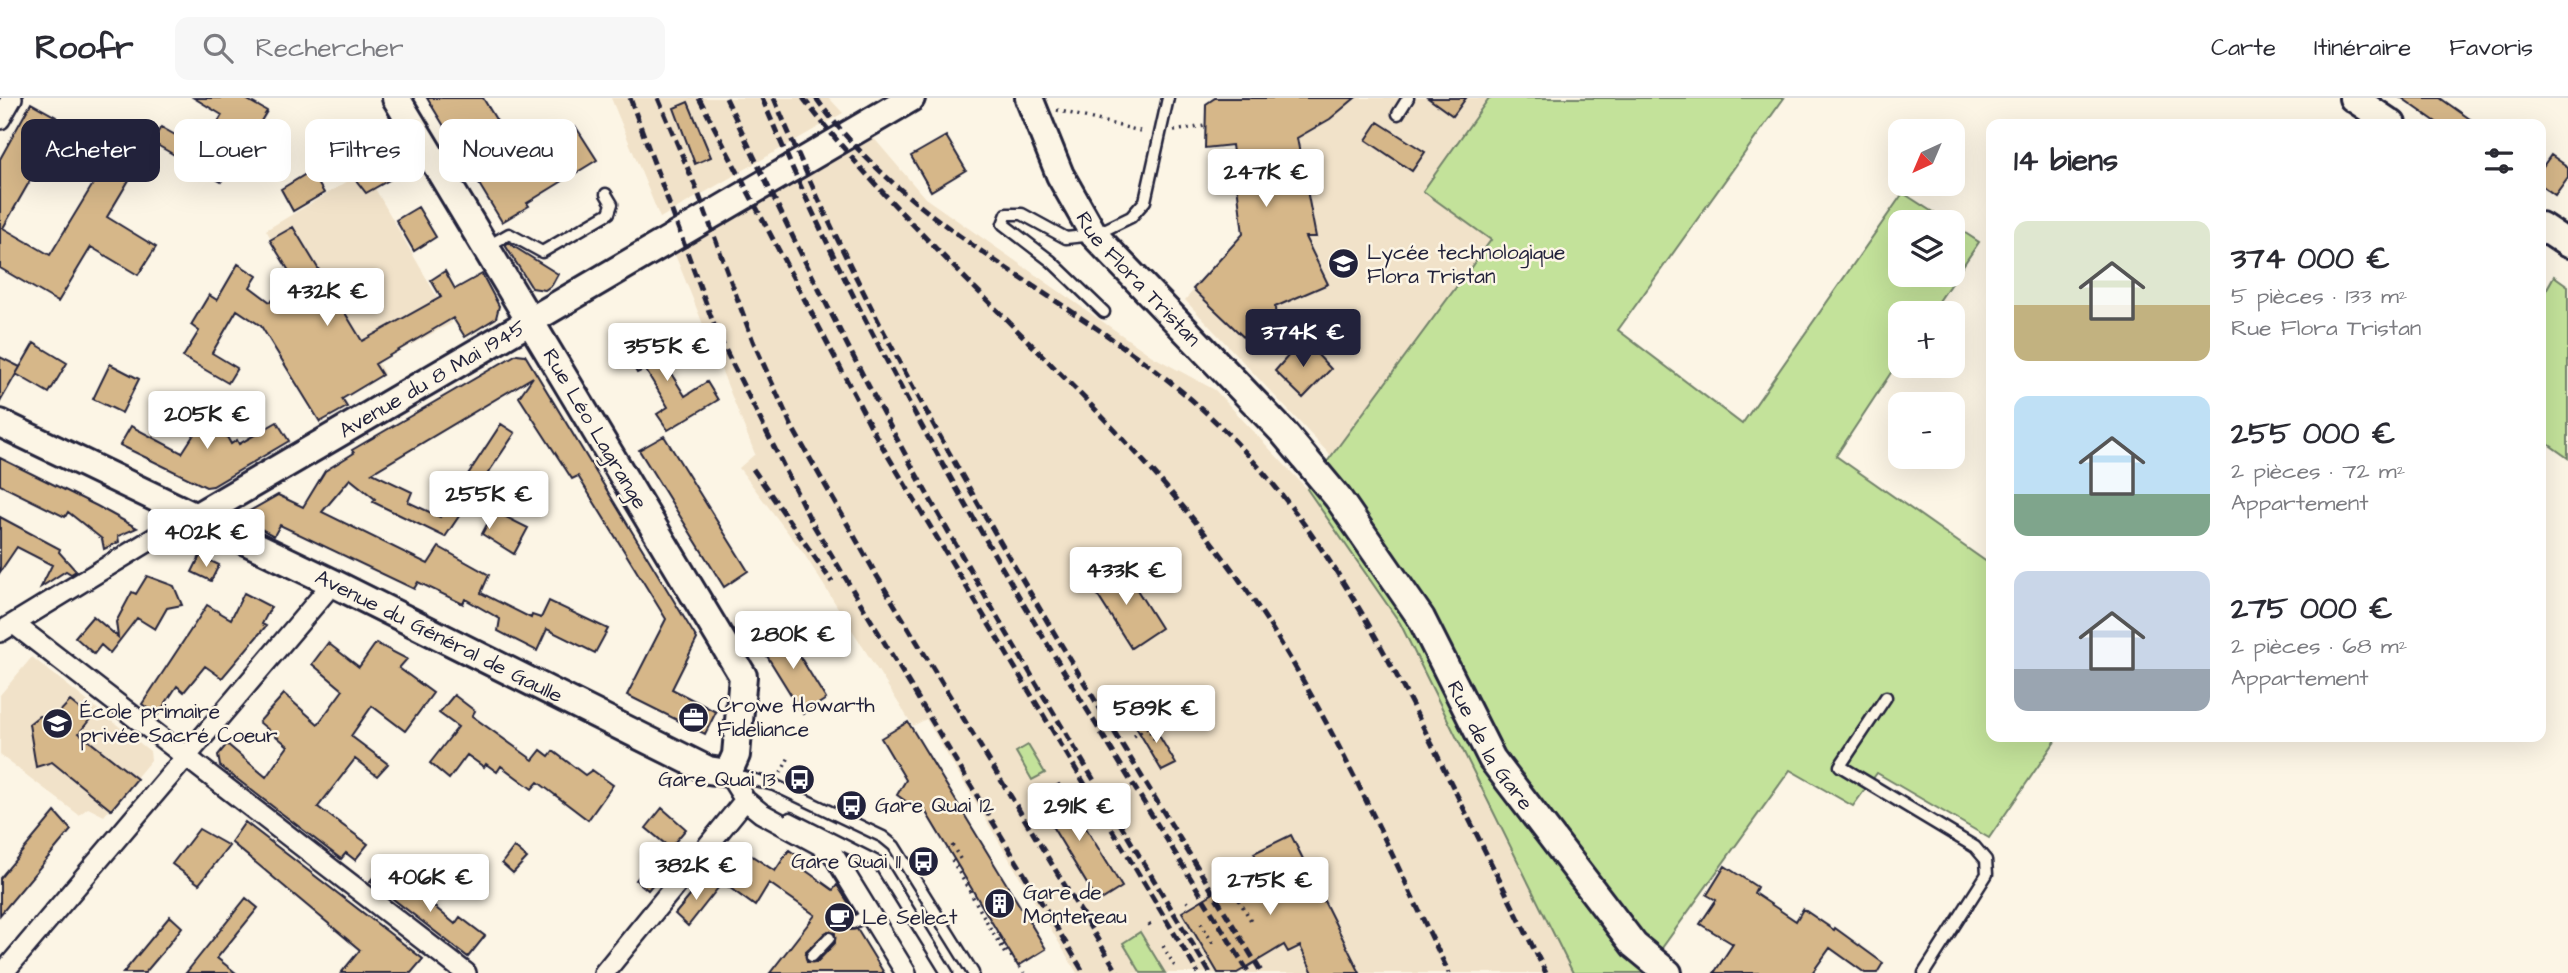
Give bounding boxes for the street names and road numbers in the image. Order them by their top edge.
street label: Rue Flora Tristan [1069,206,1208,353]
street label: Avenue du 8 Mai 1945 [333,312,531,445]
street label: Rue Léo Lagrange [534,343,654,516]
street label: Avenue du Général de Gaulle [311,562,568,710]
street label: Rue de la Gare [1440,676,1540,816]

